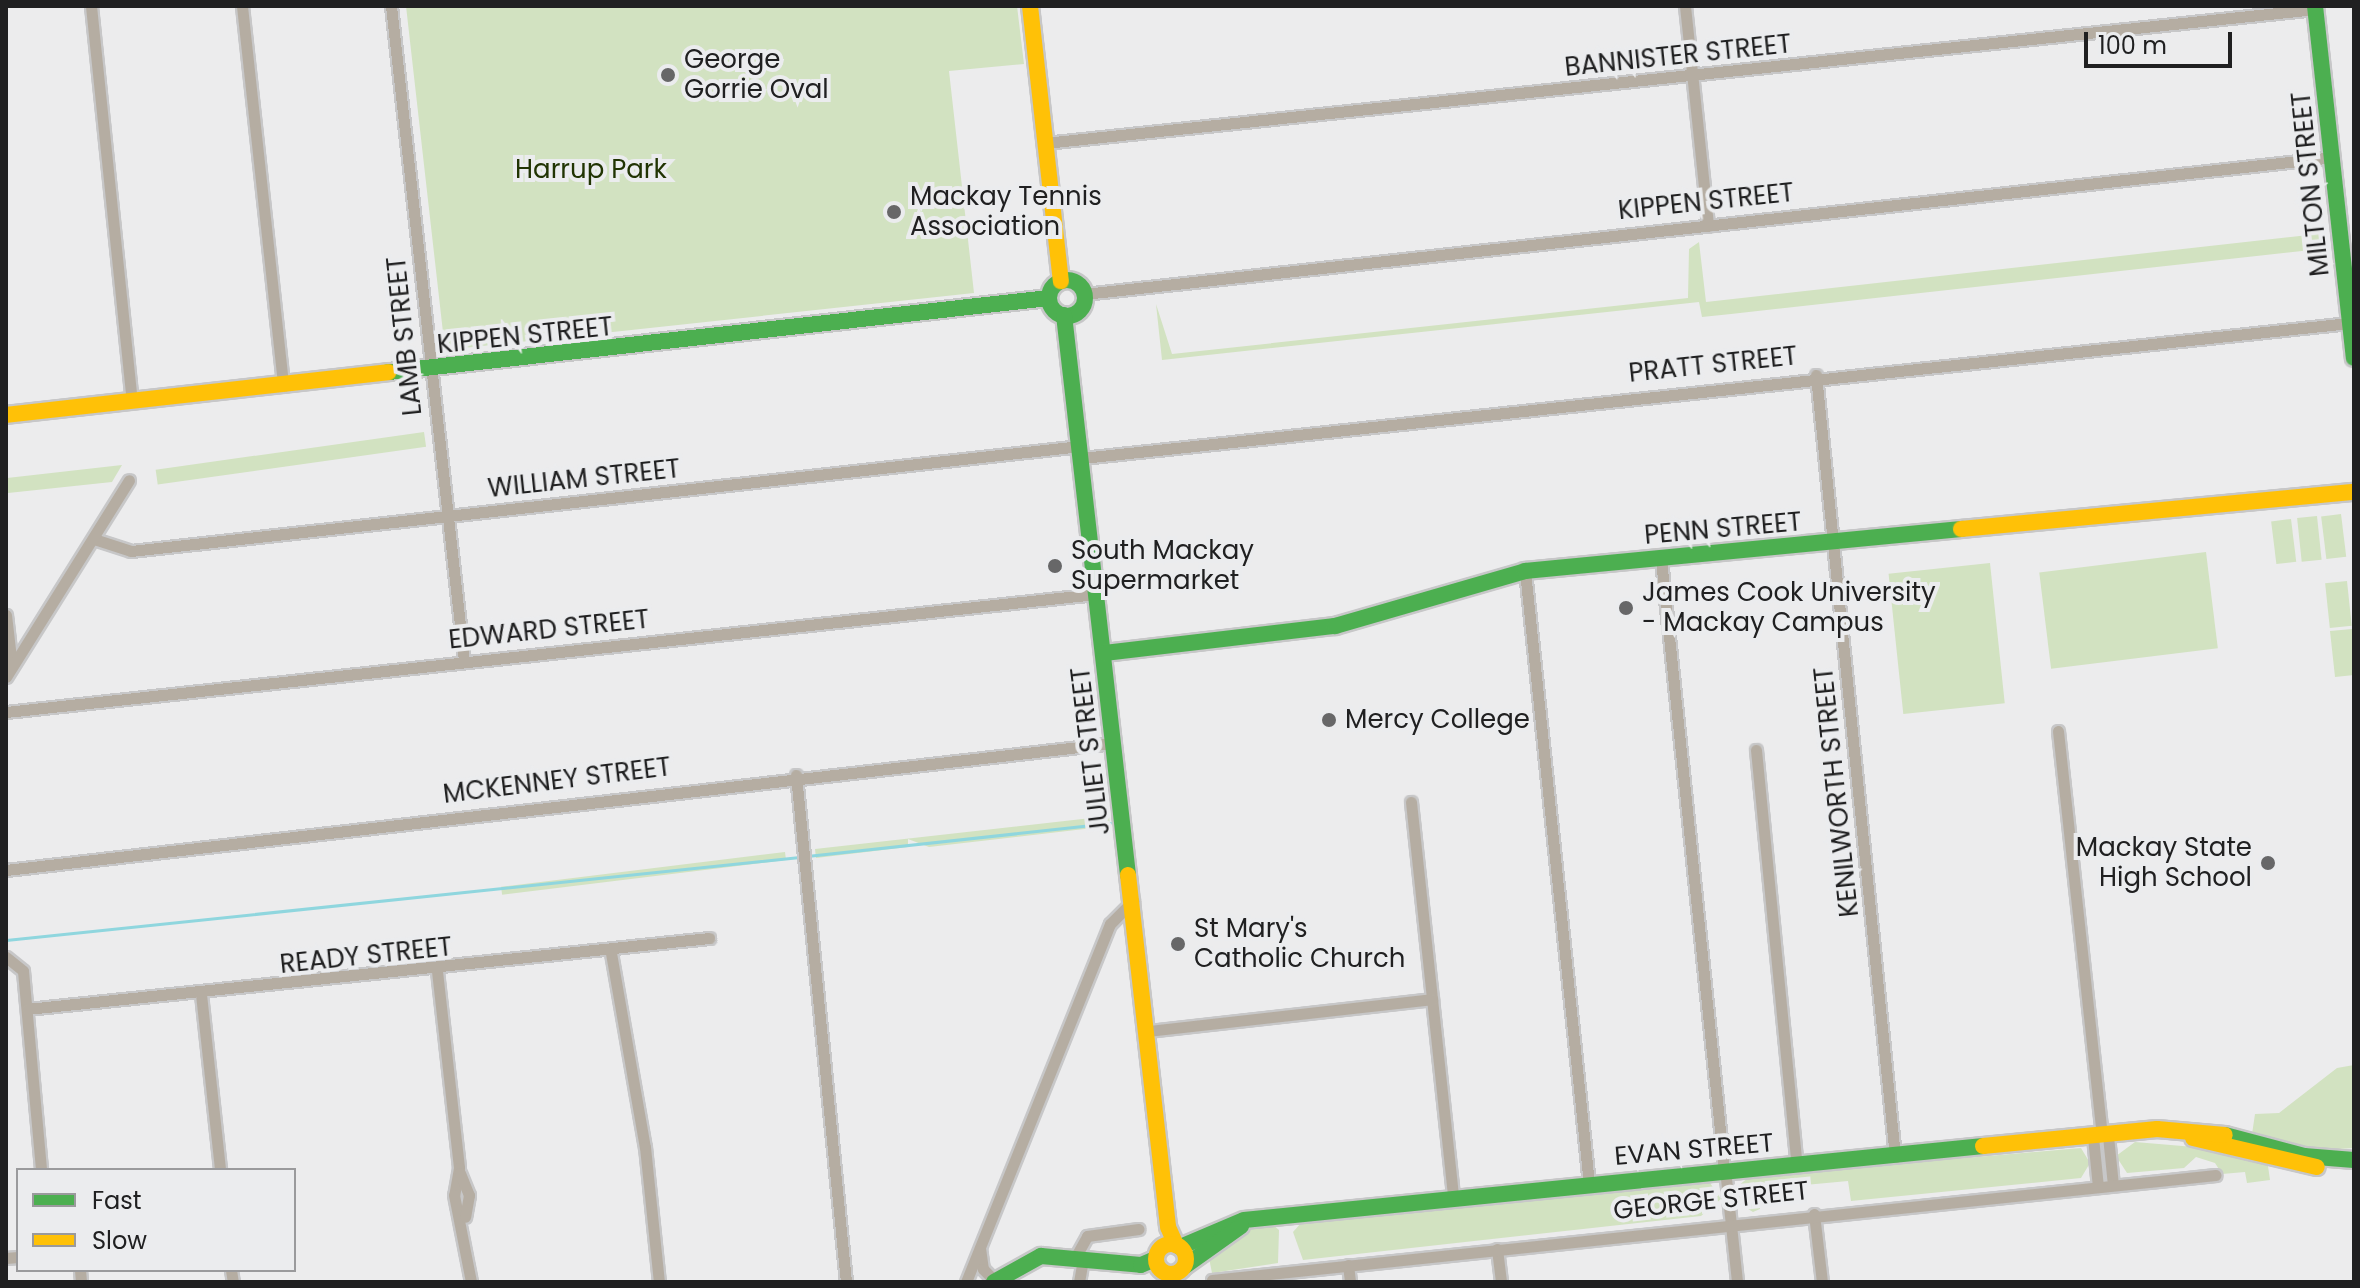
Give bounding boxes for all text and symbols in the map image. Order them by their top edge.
scale bar [2088,16,2236,66]
street label: BANNISTER STREET [1563,29,1793,83]
text: 100 m [2098,29,2167,62]
place label: George Gorrie Oval [684,44,829,106]
marker: George Gorrie Oval [659,66,677,84]
street label: MILTON STREET [2286,90,2336,278]
park label: Harrup Park [515,154,667,186]
street label: KIPPEN STREET [1617,177,1795,227]
place label: Mackay Tennis Association [910,181,1102,242]
marker: Mackay Tennis Association [885,203,903,221]
street label: LAMB STREET [381,255,429,417]
street label: KIPPEN STREET [436,311,614,361]
street label: PRATT STREET [1627,341,1799,389]
street label: WILLIAM STREET [486,453,682,505]
street label: PENN STREET [1643,507,1803,551]
place label: South Mackay Supermarket [1071,535,1254,596]
marker: South Mackay Supermarket [1046,557,1064,575]
place label: James Cook University - Mackay Campus [1642,577,1936,638]
marker: James Cook University - Mackay Campus [1617,599,1635,617]
street label: EDWARD STREET [447,604,651,656]
street label: JULIET STREET [1065,665,1117,837]
street label: KENILWORTH STREET [1808,665,1866,919]
place label: Mercy College [1345,704,1530,736]
marker: Mercy College [1320,711,1338,729]
street label: MCKENNEY STREET [441,752,673,810]
place label: Mackay State High School [2076,832,2252,894]
marker: Mackay State High School [2259,854,2277,872]
place label: St Mary's Catholic Church [1194,913,1405,974]
street label: READY STREET [278,931,454,981]
marker: St Mary's Catholic Church [1169,935,1187,953]
street label: EVAN STREET [1613,1128,1775,1172]
legend [16,1168,296,1272]
street label: GEORGE STREET [1612,1175,1810,1227]
text: Fast [92,1184,142,1217]
text: Slow [92,1224,147,1257]

